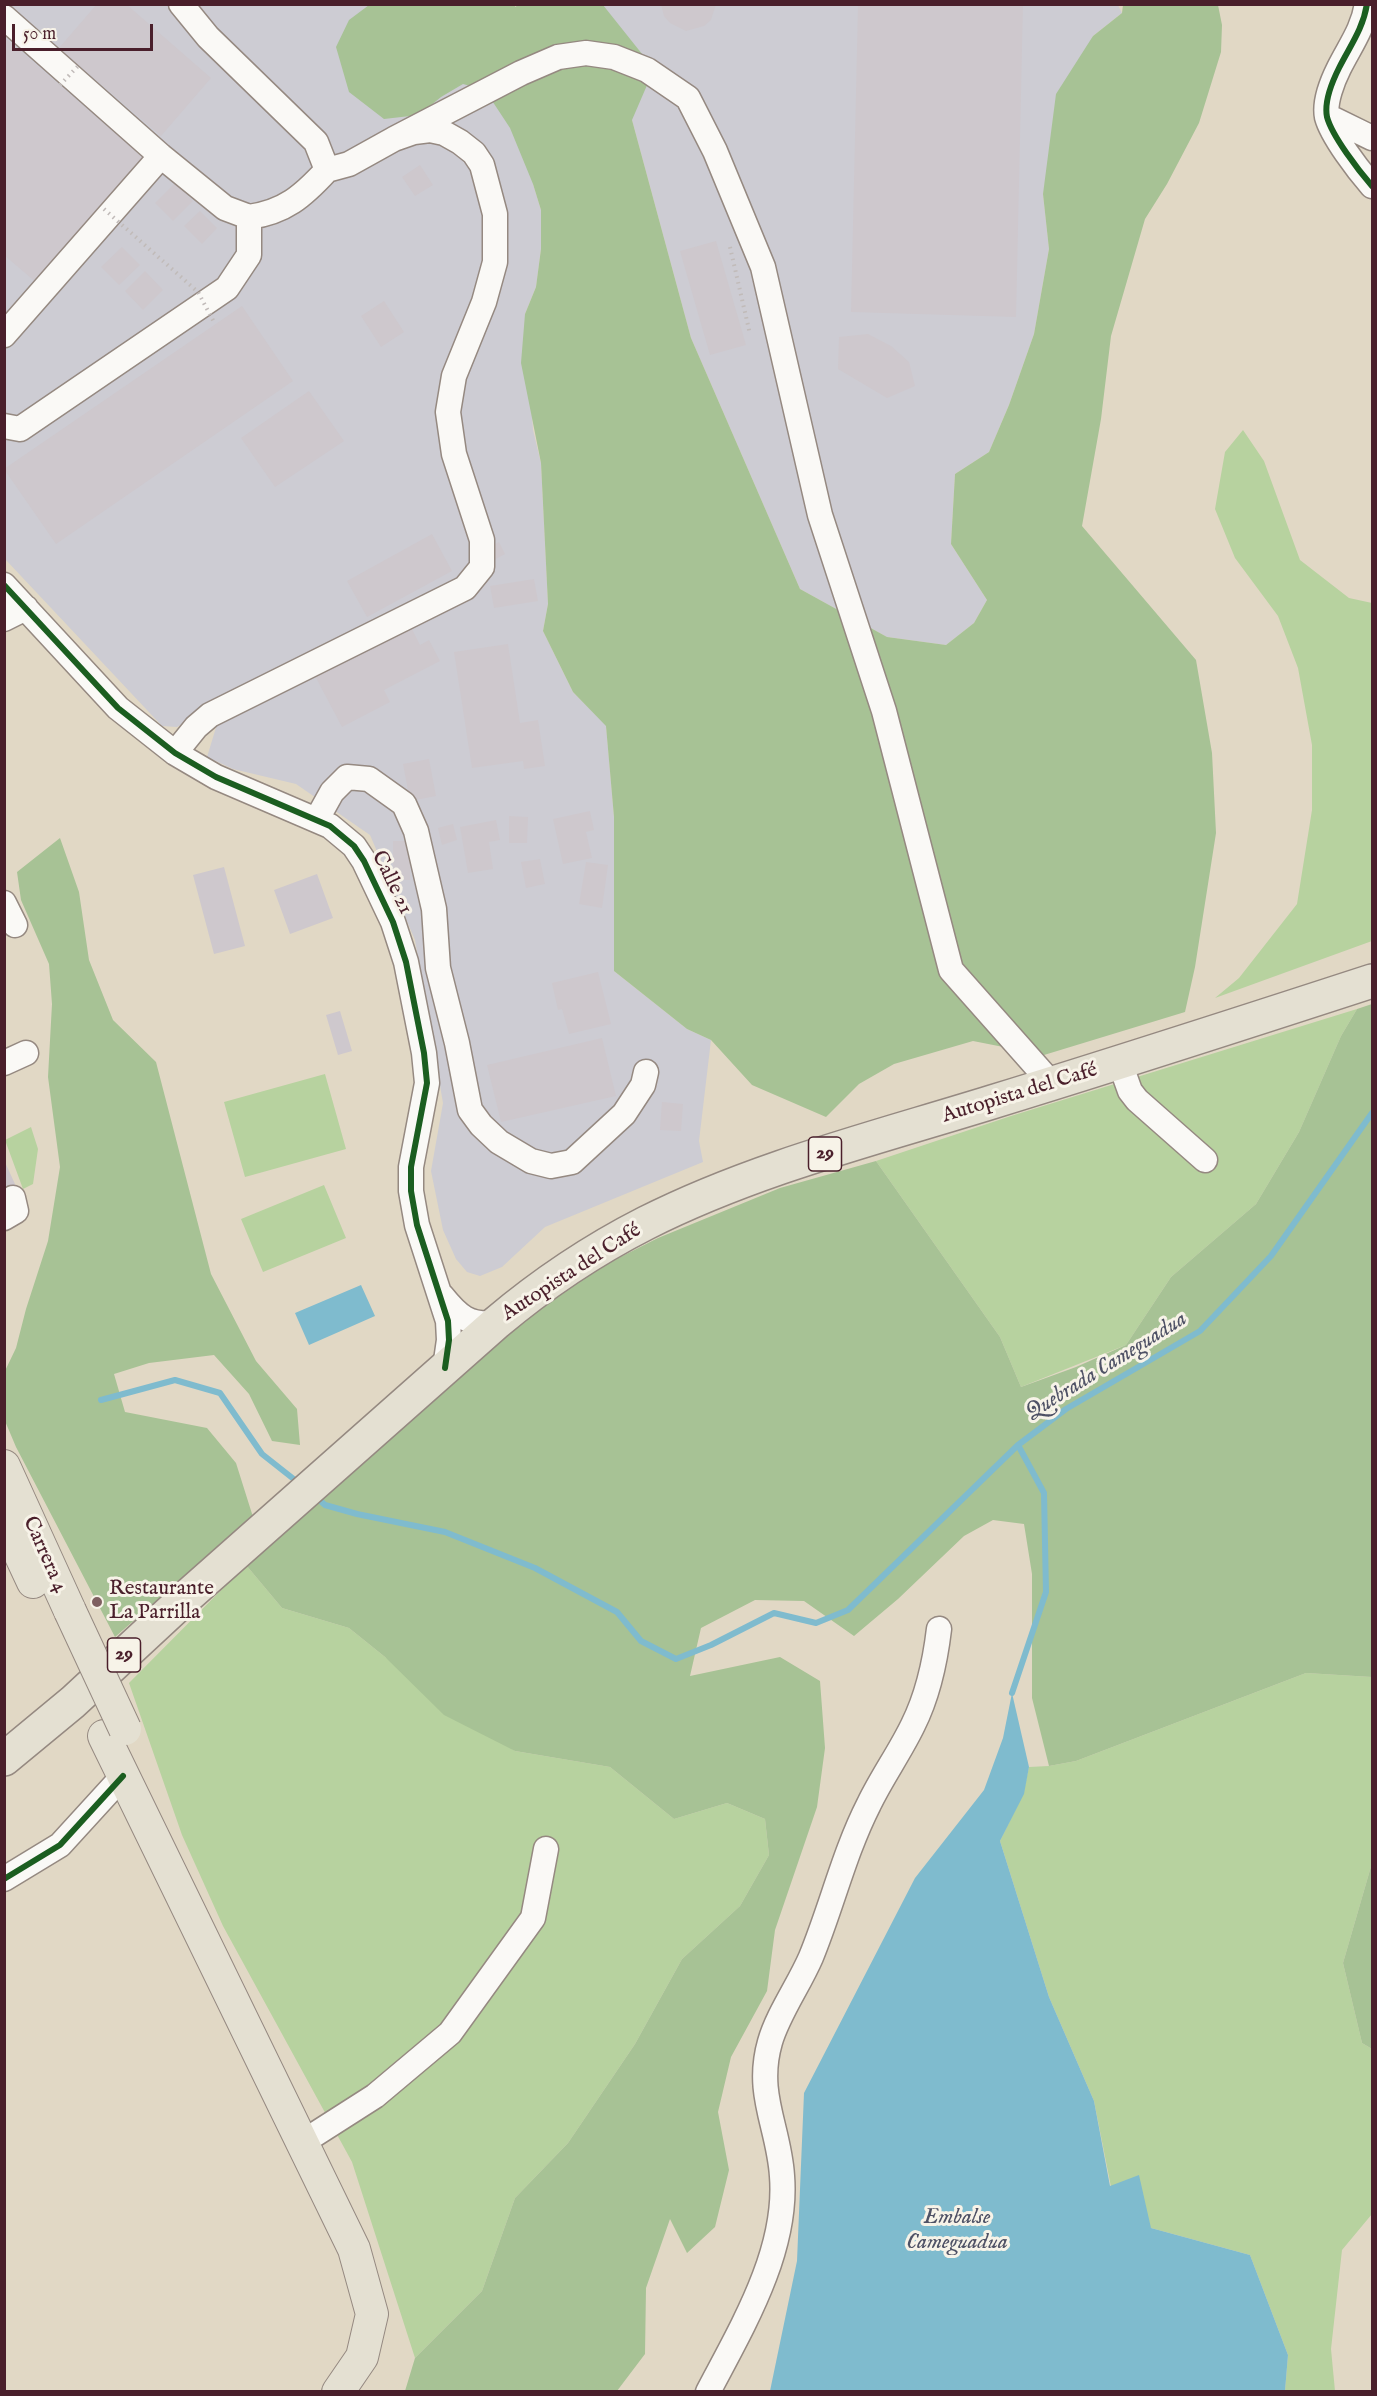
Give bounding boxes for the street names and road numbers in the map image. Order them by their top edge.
street label: Calle 21 [365,847,417,919]
street label: Autopista del Café [939,1058,1101,1130]
road number: 29 [808,1137,842,1171]
street label: Autopista del Café [498,1219,646,1327]
street label: Carrera 4 [16,1513,72,1597]
road number: 29 [108,1638,140,1672]

